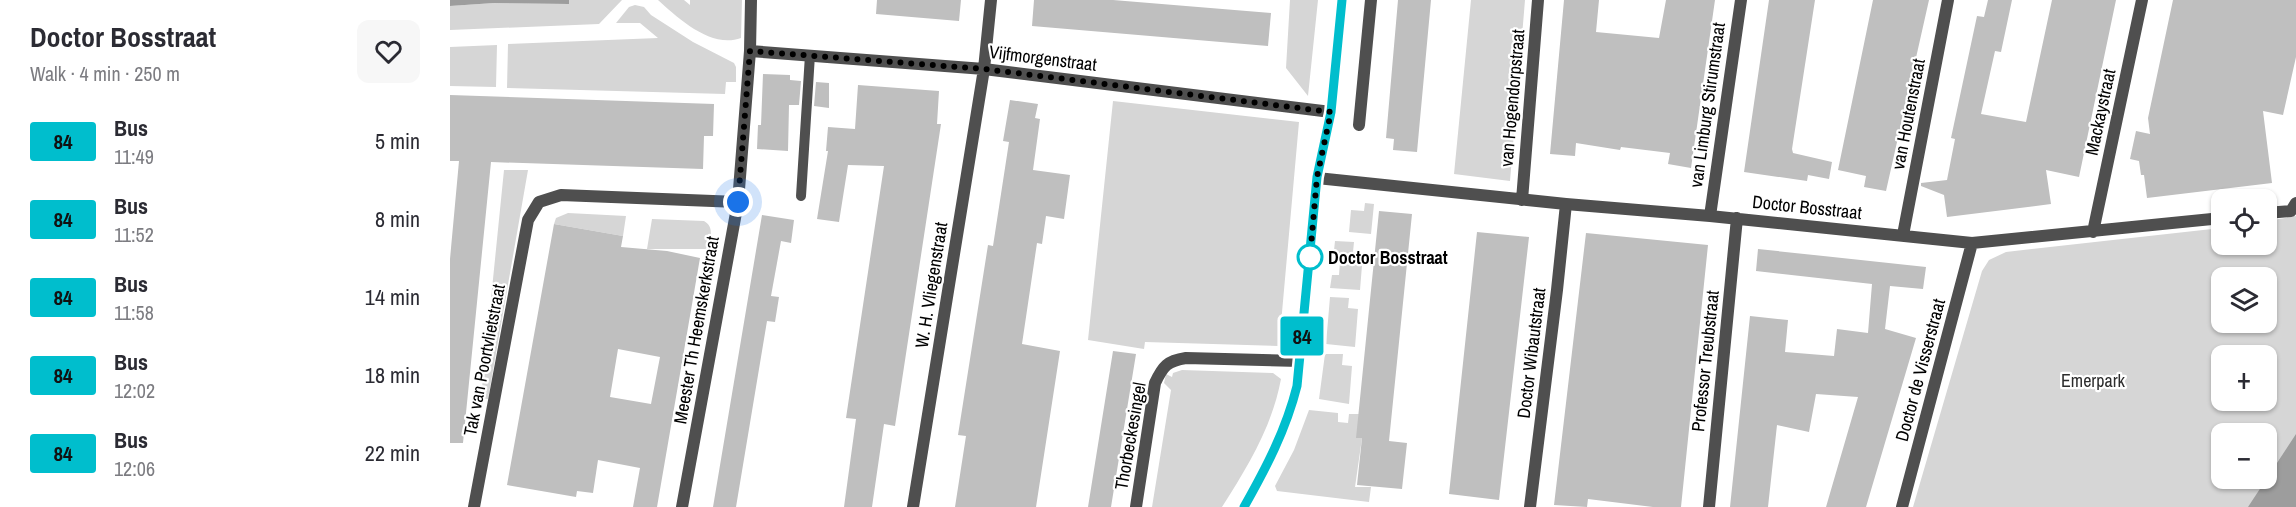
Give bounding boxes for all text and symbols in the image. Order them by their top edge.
text: Doctor Bosstraat [30,18,216,56]
button: heart [357,20,420,83]
street label: van Limburg Stirumstraat [1683,21,1731,189]
street label: van Hogendorpstraat [1494,28,1530,168]
street label: Vijfmorgenstraat [988,39,1098,77]
street label: van Houtenstraat [1885,56,1931,172]
text: Walk · 4 min · 250 m [30,60,180,87]
street label: Mackaystraat [2079,66,2121,158]
text: Bus [114,113,148,143]
text: 5 min [375,126,420,156]
text: 84 [53,127,73,156]
text: 11:49 [114,143,154,170]
your location [723,187,753,217]
street label: Doctor Bosstraat [1751,189,1863,225]
map controls [2211,189,2277,489]
button: locate [2211,189,2277,255]
text: Bus [114,191,148,221]
text: 8 min [375,204,420,234]
text: 84 [53,205,73,234]
street label: W. H. Vliegenstraat [909,220,953,350]
text: 11:52 [114,221,154,248]
street label: Meester Th Heemskerkstraat [667,234,725,426]
marker: Doctor Bosstraat [1297,244,1323,270]
place label: Doctor Bosstraat [1328,245,1448,270]
button: layers [2211,267,2277,333]
text: Bus [114,269,148,299]
text: 14 min [365,282,420,312]
street label: Tak van Poortvlietstraat [457,282,511,438]
text: 84 [53,283,73,312]
street label: Doctor Wibautstraat [1511,286,1551,420]
street label: Professor Treubstraat [1685,289,1725,433]
street label: Doctor de Visserstraat [1889,296,1951,444]
text: 11:58 [114,299,154,326]
line badge: 84 [1275,316,1329,356]
text: 84 [1292,322,1312,351]
button: + [2211,345,2277,411]
text: Bus [114,347,148,377]
text: 18 min [365,360,420,390]
text: 84 [53,361,73,390]
park label: Emerpark [2061,368,2126,393]
text: 12:02 [114,377,155,404]
street label: Thorbeckesingel [1108,380,1152,492]
button: − [2211,423,2277,489]
text: Bus [114,425,148,455]
text: 22 min [365,438,420,468]
text: 84 [53,439,73,468]
text: 12:06 [114,455,155,482]

